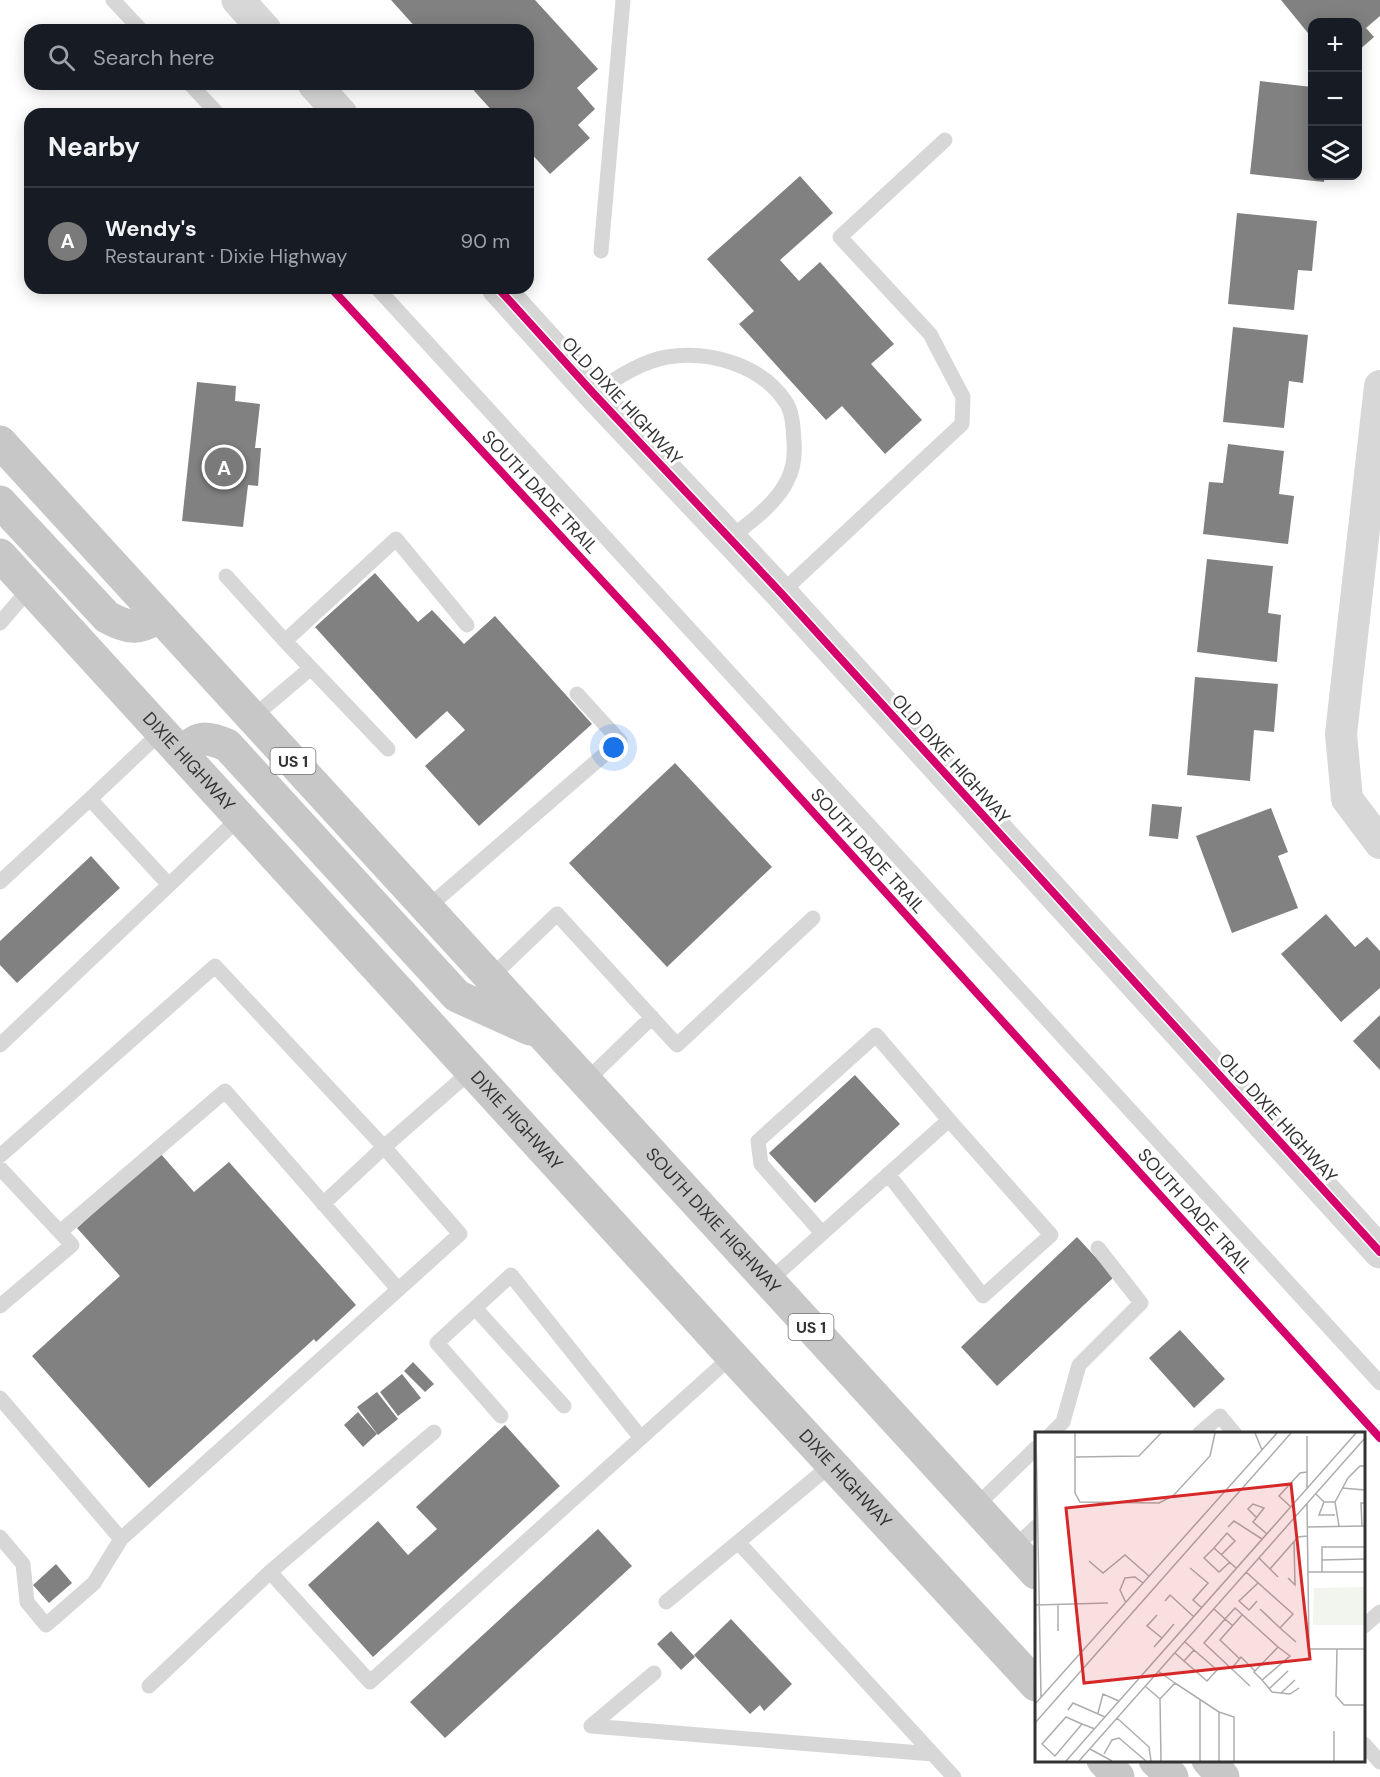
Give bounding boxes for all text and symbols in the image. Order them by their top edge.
map controls [1308,18,1362,180]
button: + [1308,18,1362,72]
search box [24,24,534,90]
icon: search [45,41,78,74]
text: Search here [93,43,214,72]
button: − [1308,72,1362,126]
button: layers [1308,126,1362,180]
text: Nearby [48,130,140,164]
text: Wendy's [105,214,197,243]
text: A [60,228,75,254]
text: 90 m [461,228,510,254]
text: Restaurant · Dixie Highway [105,243,347,269]
street label: OLD DIXIE HIGHWAY [556,332,688,471]
street label: SOUTH DADE TRAIL [476,425,604,559]
pin: A [204,444,244,490]
street label: OLD DIXIE HIGHWAY [886,689,1016,829]
street label: DIXIE HIGHWAY [137,707,241,817]
your location [599,733,628,762]
road number: US 1 [270,748,316,774]
street label: SOUTH DADE TRAIL [805,783,931,919]
street label: OLD DIXIE HIGHWAY [1213,1048,1343,1188]
street label: DIXIE HIGHWAY [465,1066,569,1176]
street label: SOUTH DIXIE HIGHWAY [640,1143,787,1299]
street label: SOUTH DADE TRAIL [1132,1143,1258,1279]
road number: US 1 [788,1314,834,1340]
street label: DIXIE HIGHWAY [794,1424,897,1534]
inset map [1035,1432,1365,1762]

